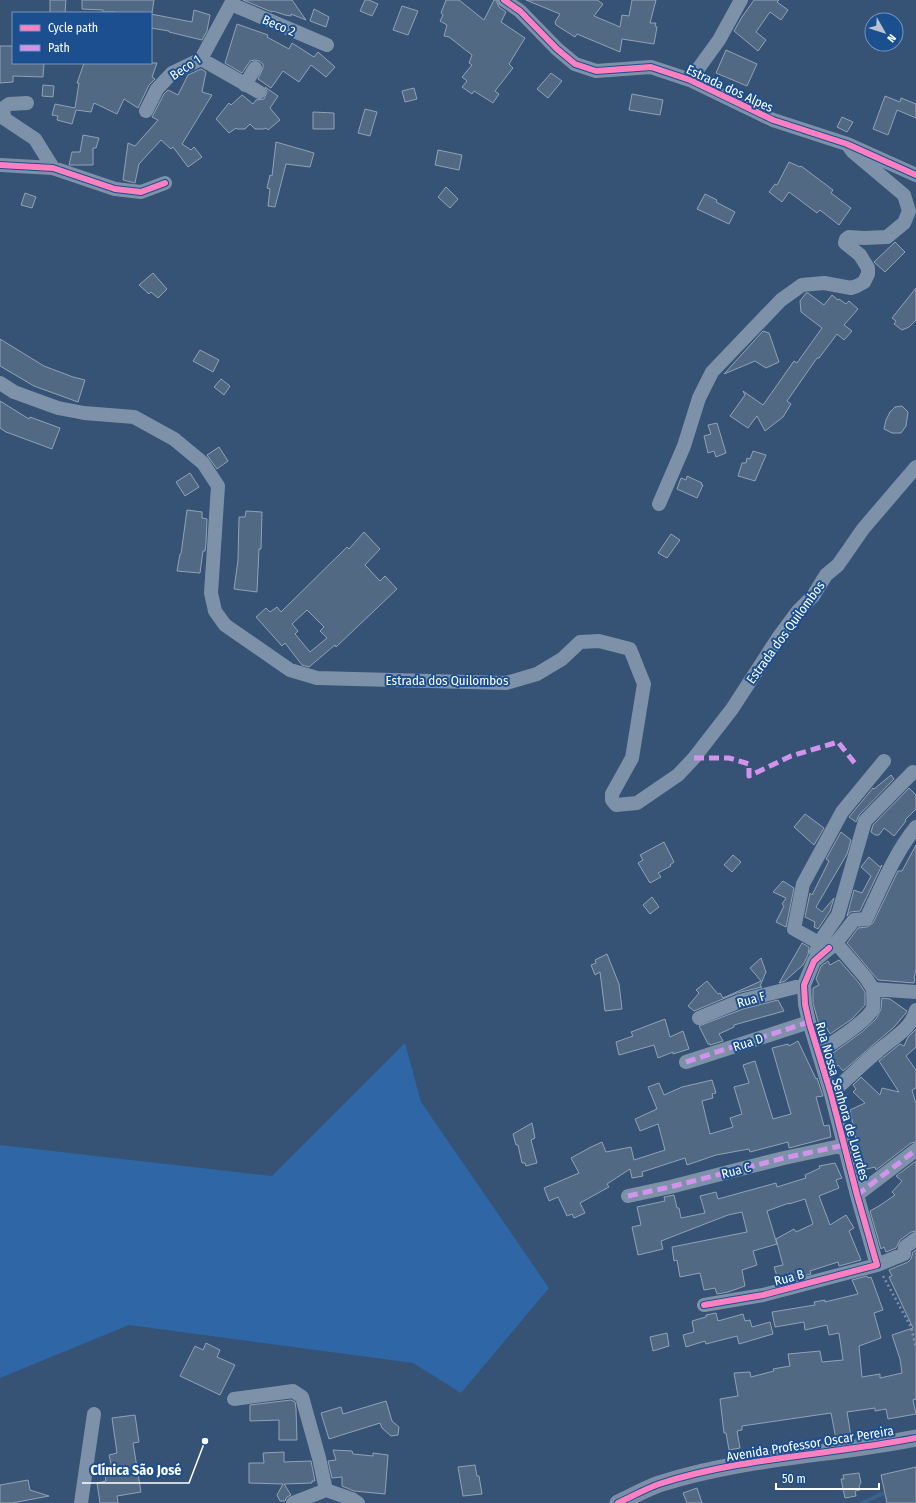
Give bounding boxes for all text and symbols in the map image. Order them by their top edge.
legend [12,12,152,64]
street label: Beco 2 [260,12,298,39]
north arrow [864,12,904,52]
text: Cycle path [48,21,98,35]
text: N [884,31,899,45]
text: Path [48,41,70,55]
street label: Beco 1 [167,52,203,83]
street label: Estrada dos Alpes [684,62,776,115]
street label: Estrada dos Quilombos [743,578,828,686]
street label: Estrada dos Quilombos [386,673,509,688]
street label: Rua F [735,988,767,1011]
street label: Rua Nossa Senhora de Lourdes [813,1020,872,1182]
street label: Rua D [731,1031,765,1054]
street label: Rua C [720,1159,753,1182]
street label: Rua B [772,1266,806,1289]
street label: Avenida Professor Oscar Pereira [725,1423,895,1464]
callout: Clínica São José [82,1457,189,1483]
text: Clínica São José [91,1462,181,1479]
scale bar [776,1465,879,1491]
text: 50 m [782,1472,806,1486]

